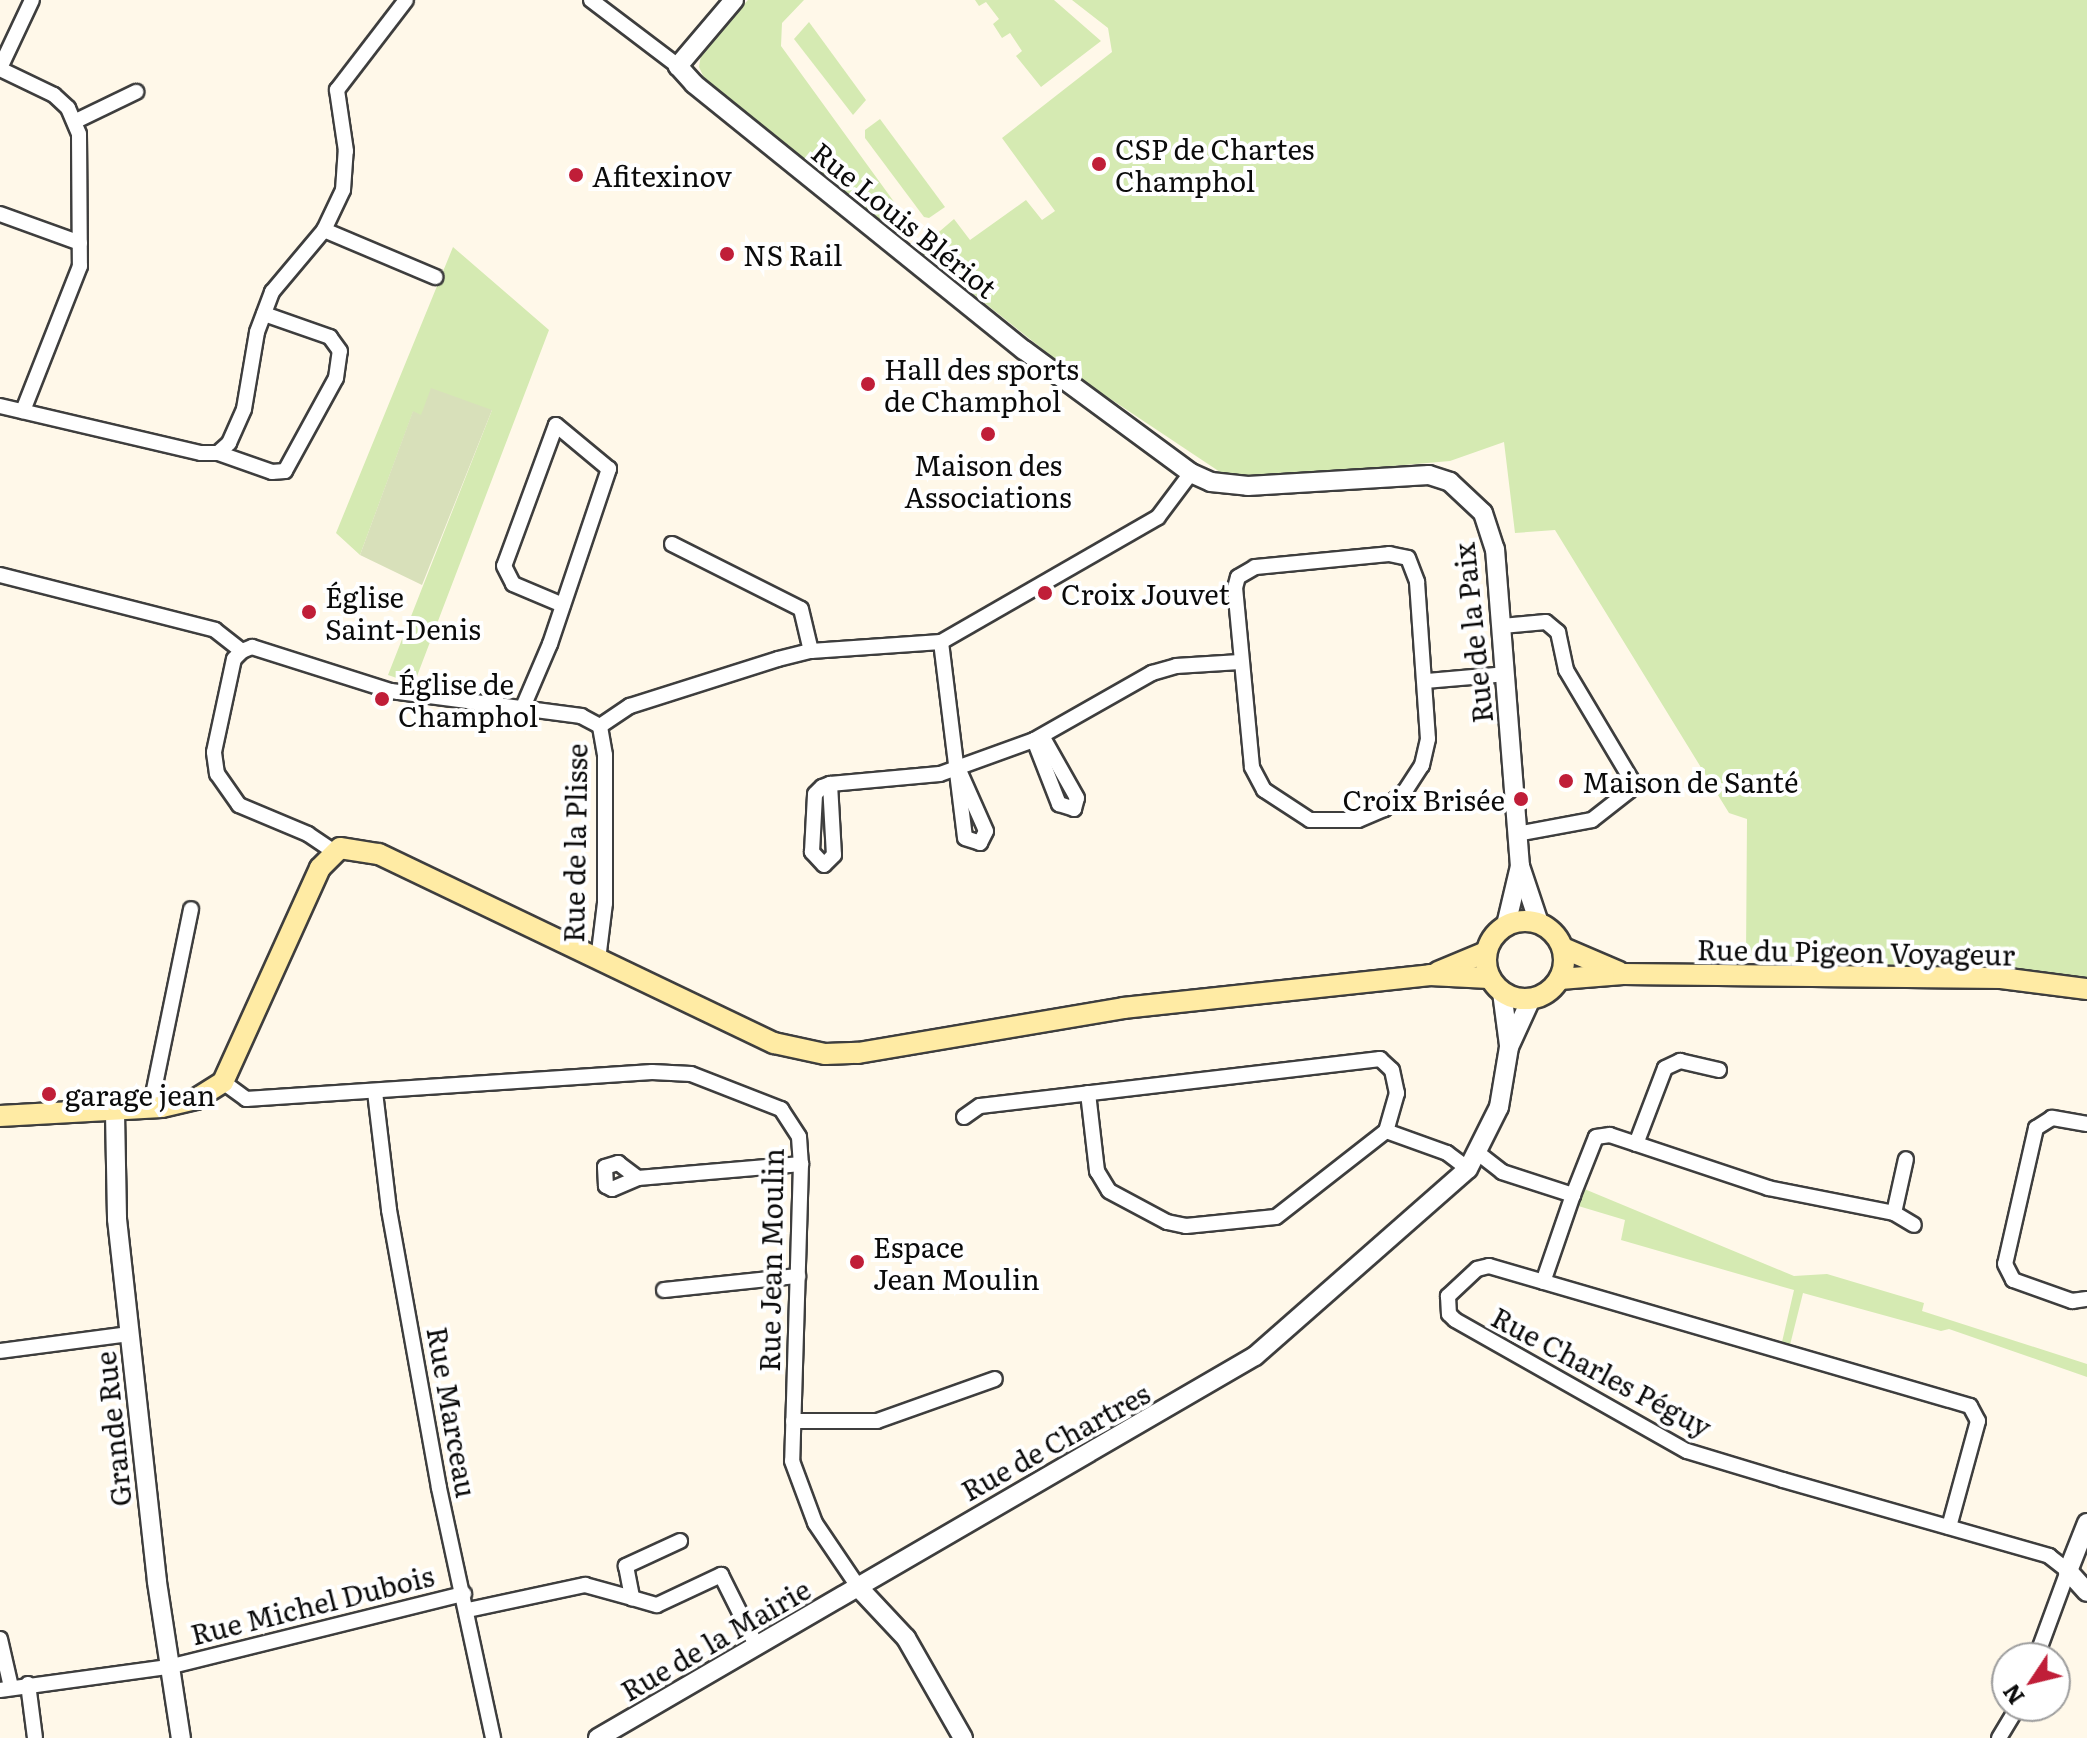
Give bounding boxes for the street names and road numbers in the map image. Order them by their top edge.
street label: Rue Louis Blériot [806,134,1004,304]
street label: Rue de la Paix [1446,541,1498,725]
street label: Rue de la Plisse [555,743,593,943]
street label: Rue du Pigeon Voyageur [1697,931,2015,971]
street label: Rue Jean Moulin [751,1148,789,1372]
street label: Rue Charles Péguy [1486,1299,1718,1443]
street label: Rue Marceau [421,1324,485,1500]
street label: Grande Rue [87,1350,137,1508]
street label: Rue de Chartres [955,1375,1155,1507]
street label: Rue Michel Dubois [187,1558,437,1650]
street label: Rue de la Mairie [614,1571,816,1707]

